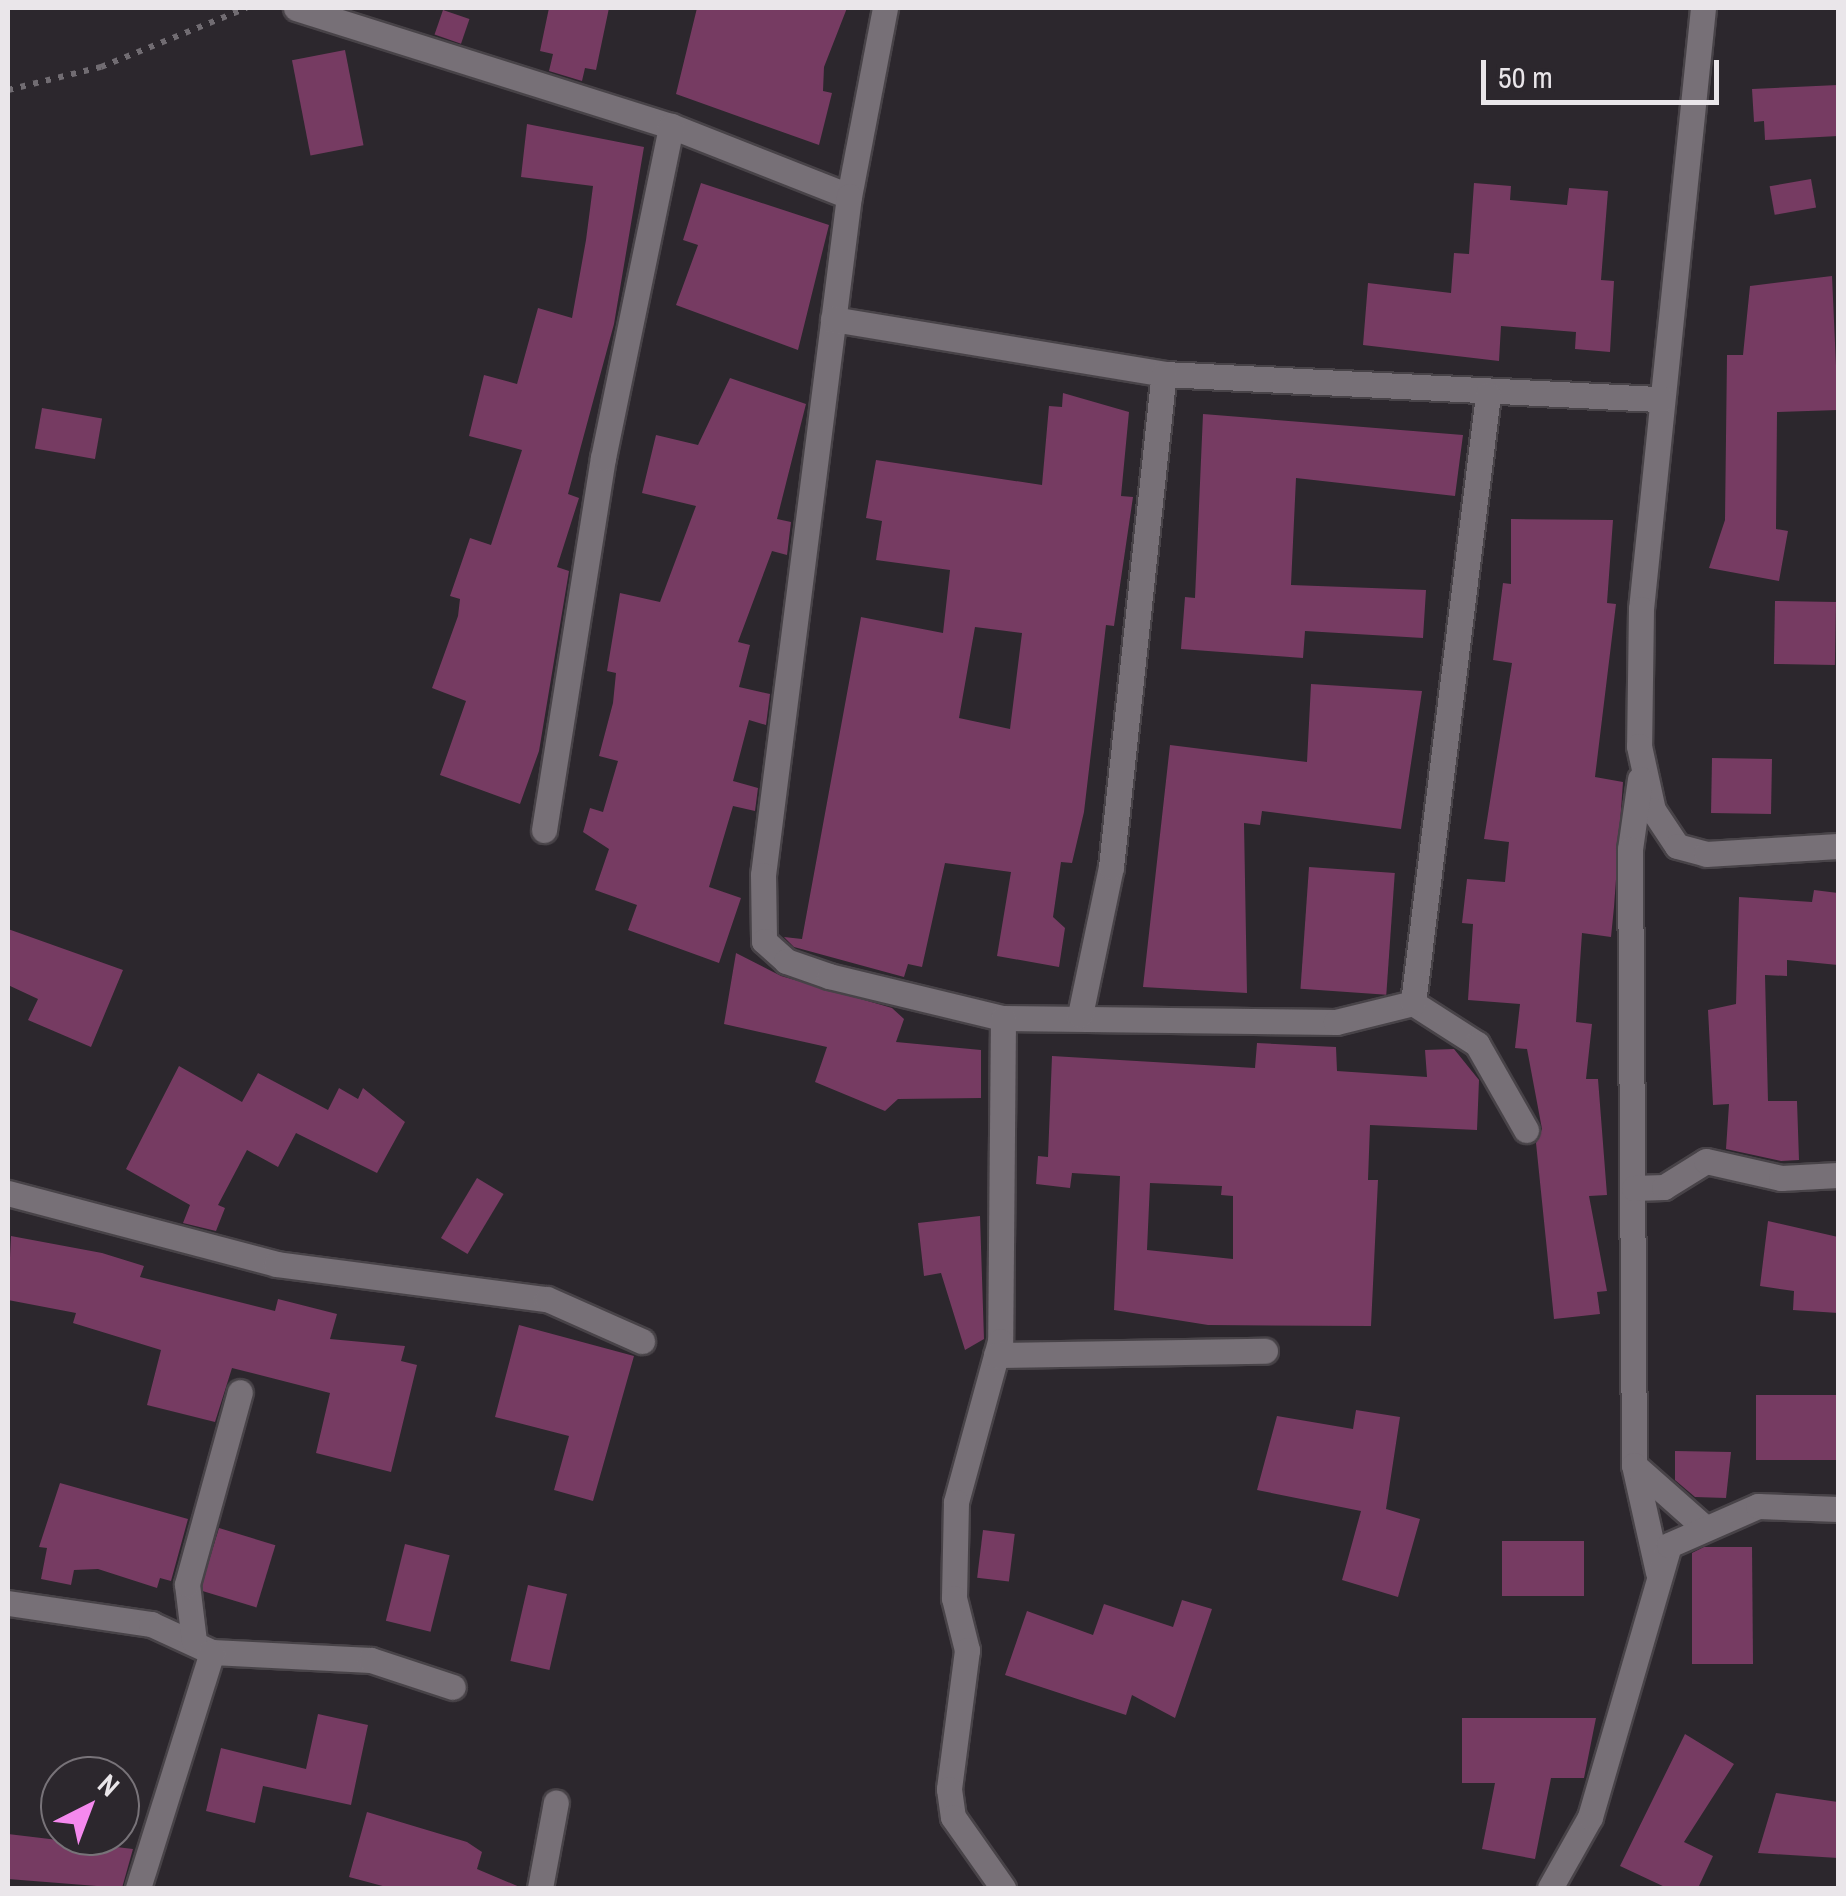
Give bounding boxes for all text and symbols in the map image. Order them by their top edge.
scale bar [1486,40,1724,102]
text: 50 m [1498,57,1553,97]
north arrow [40,1756,140,1856]
text: N [90,1766,128,1805]

